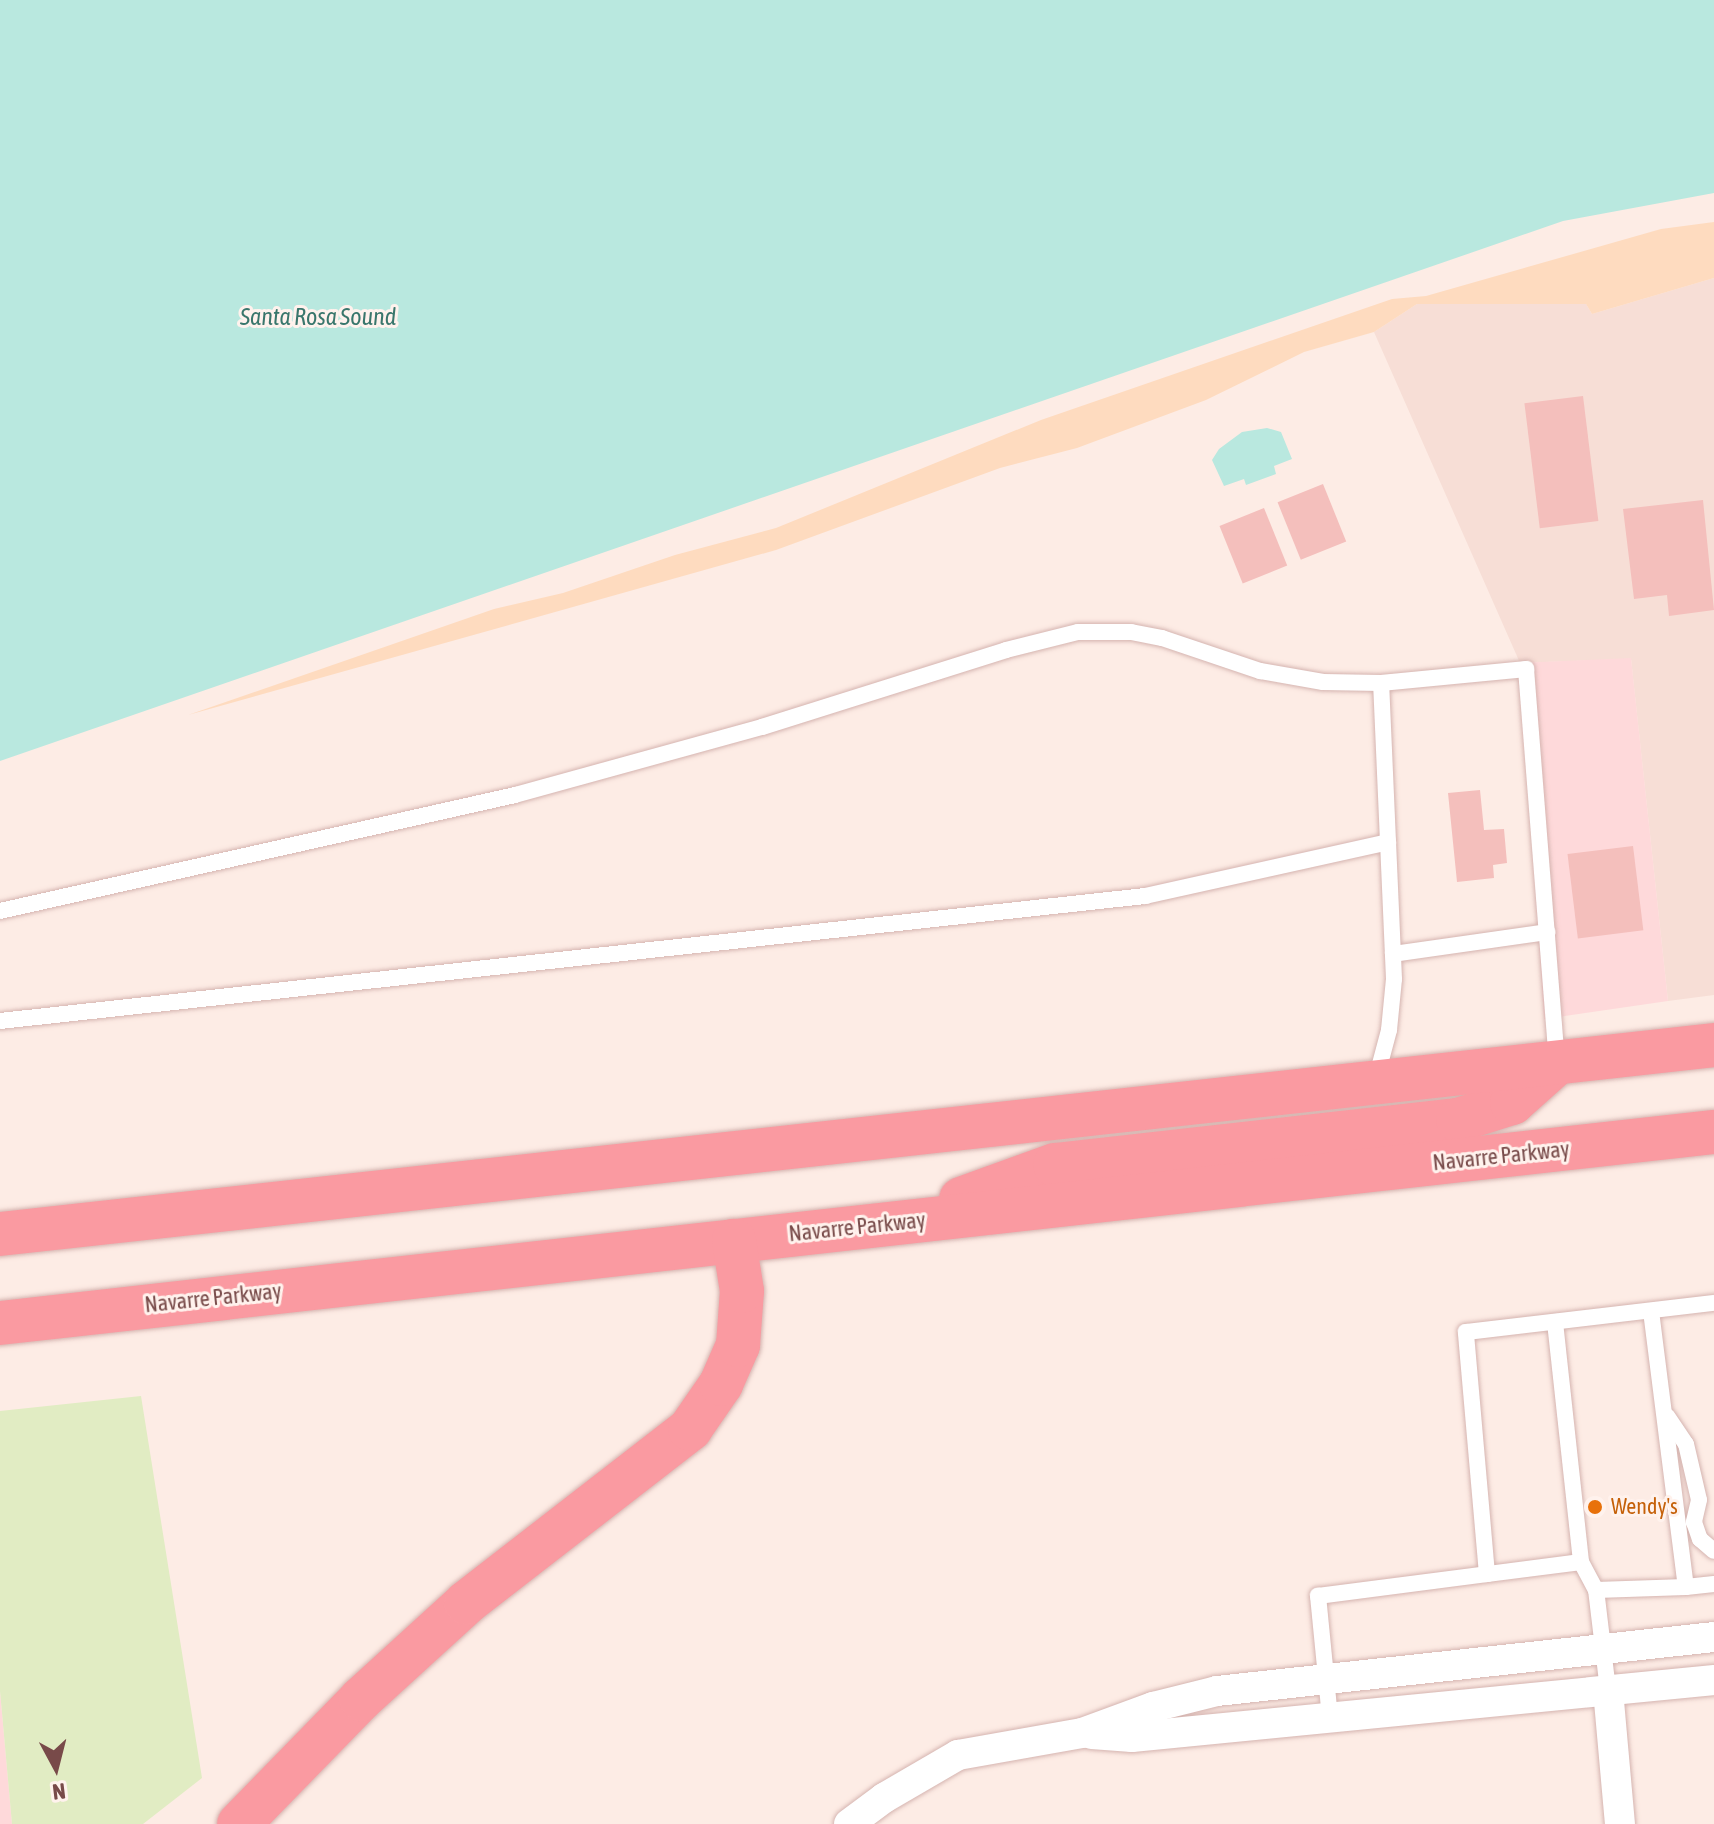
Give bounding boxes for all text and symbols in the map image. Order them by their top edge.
water label: Santa Rosa Sound [240,303,396,331]
street label: Navarre Parkway [1431,1136,1571,1176]
street label: Navarre Parkway [787,1207,927,1247]
street label: Navarre Parkway [143,1278,283,1318]
place label: Wendy's [1611,1494,1678,1520]
marker: Wendy's [1586,1498,1604,1516]
north arrow [16,1728,96,1808]
text: N [51,1778,67,1806]

